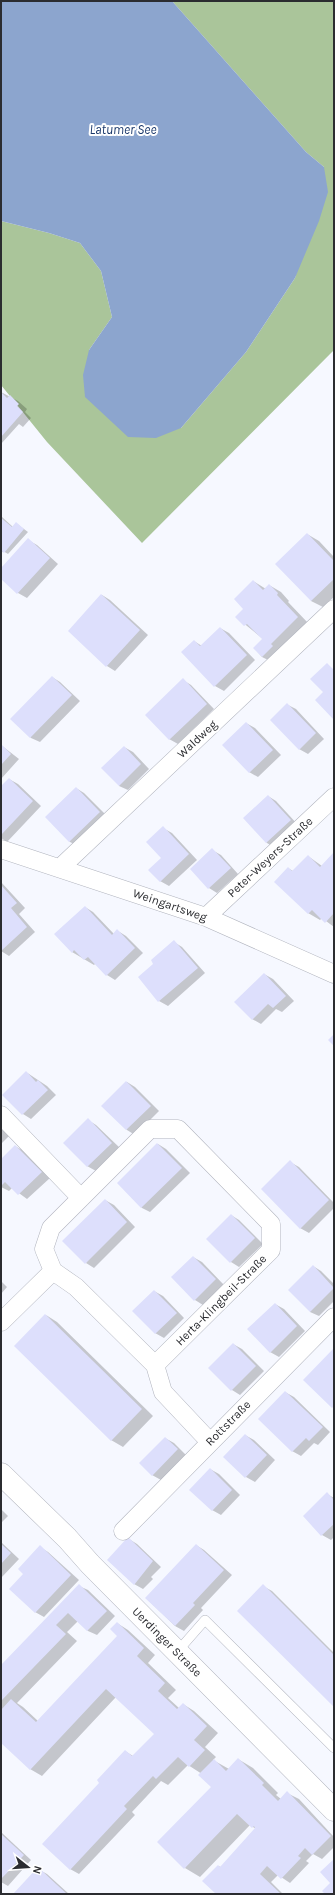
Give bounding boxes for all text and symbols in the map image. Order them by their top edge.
water label: Latumer See [90,122,156,137]
street label: Waldweg [174,717,220,761]
street label: Peter-Weyers-Straße [225,814,315,900]
street label: Weingartsweg [131,886,209,924]
street label: Herta-Klingbeil-Straße [173,1252,269,1348]
street label: Rottstraße [202,1397,254,1449]
street label: Uerdinger Straße [129,1604,205,1680]
north arrow [8,1847,48,1887]
text: N [30,1864,44,1875]

